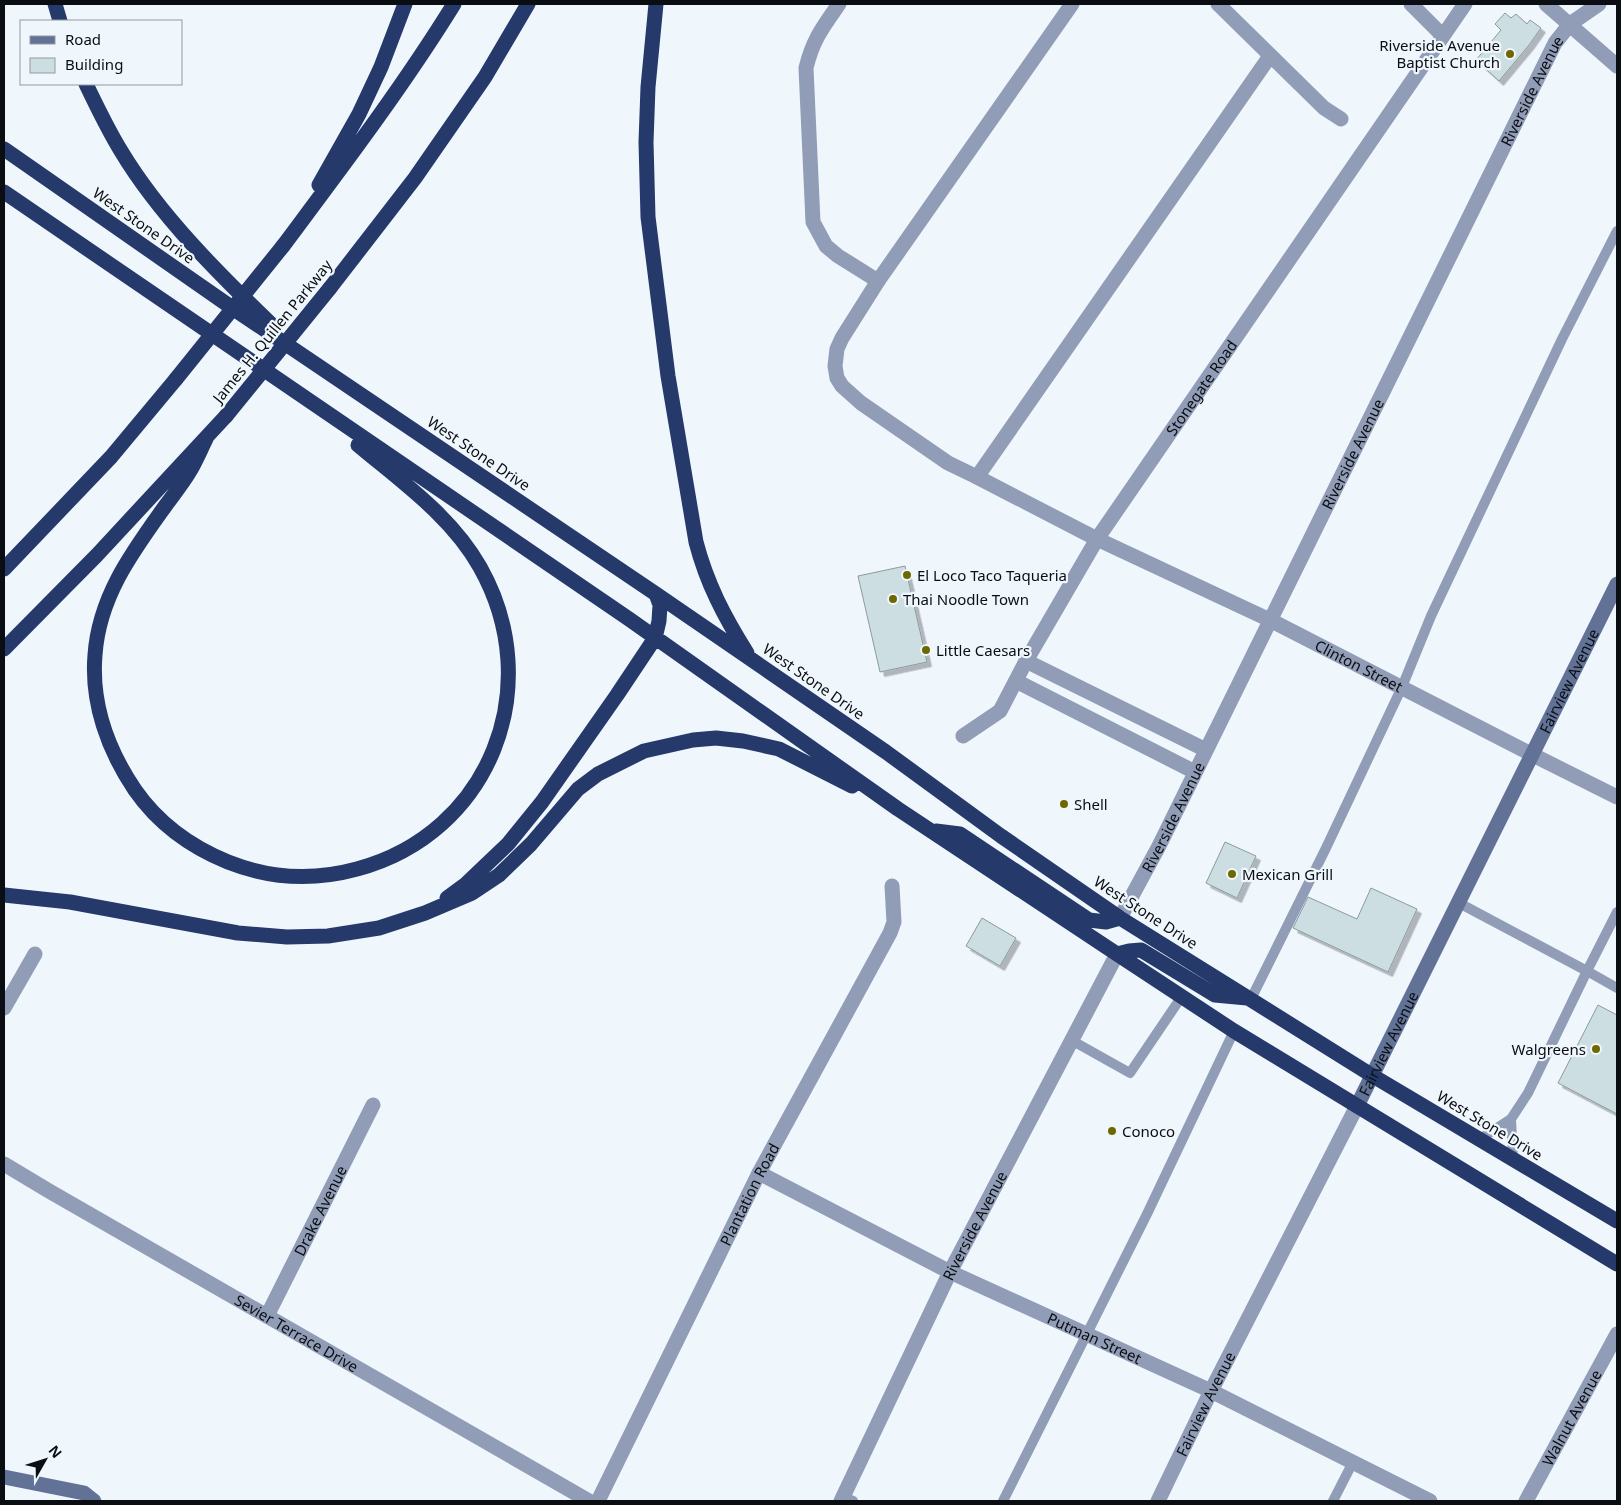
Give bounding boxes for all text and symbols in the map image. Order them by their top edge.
legend [20,20,182,85]
text: Road [65,29,101,49]
street label: Riverside Avenue [1496,31,1567,149]
place label: Riverside Avenue Baptist Church [1379,35,1500,72]
marker: Riverside Avenue Baptist Church [1504,48,1516,60]
text: Building [65,54,123,74]
street label: West Stone Drive [89,182,199,268]
street label: James H. Quillen Parkway [207,255,336,408]
street label: Stonegate Road [1161,336,1241,439]
street label: Riverside Avenue [1317,395,1388,513]
street label: West Stone Drive [424,411,534,495]
place label: El Loco Taco Taqueria [917,565,1067,585]
marker: El Loco Taco Taqueria [901,569,913,581]
place label: Thai Noodle Town [903,589,1029,609]
marker: Thai Noodle Town [887,593,899,605]
street label: Fairview Avenue [1534,625,1603,736]
street label: Clinton Street [1312,635,1407,697]
street label: West Stone Drive [759,638,869,724]
place label: Little Caesars [936,640,1030,660]
marker: Little Caesars [920,644,932,656]
street label: Riverside Avenue [1137,759,1209,876]
place label: Shell [1074,794,1108,814]
marker: Shell [1058,798,1070,810]
place label: Mexican Grill [1242,864,1333,884]
marker: Mexican Grill [1226,868,1238,880]
street label: West Stone Drive [1090,871,1202,953]
street label: Fairview Avenue [1354,988,1423,1099]
place label: Walgreens [1512,1039,1586,1059]
marker: Walgreens [1590,1043,1602,1055]
street label: West Stone Drive [1433,1086,1547,1164]
place label: Conoco [1122,1121,1175,1141]
marker: Conoco [1106,1125,1118,1137]
street label: Plantation Road [715,1140,783,1249]
street label: Drake Avenue [289,1162,351,1259]
street label: Riverside Avenue [938,1167,1011,1284]
street label: Sevier Terrace Drive [231,1290,362,1377]
street label: Putman Street [1044,1308,1145,1368]
street label: Fairview Avenue [1171,1348,1240,1460]
street label: Walnut Avenue [1537,1366,1606,1469]
north arrow [20,1435,70,1485]
text: N [45,1441,66,1462]

